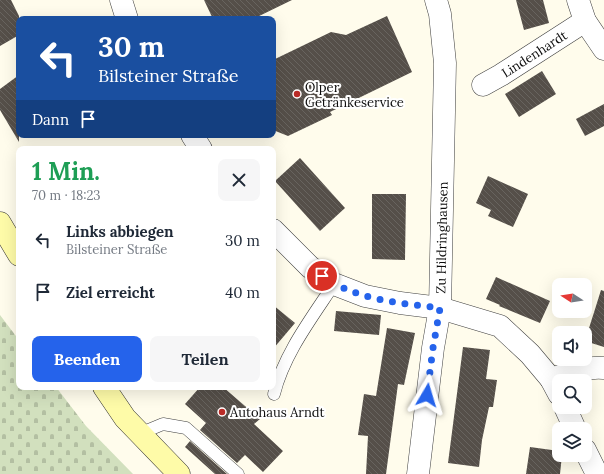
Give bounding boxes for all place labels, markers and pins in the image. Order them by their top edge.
place label: Olper Getränkeservice [305,79,404,111]
marker: Olper Getränkeservice [292,89,302,99]
pin [305,259,339,293]
place label: Autohaus Arndt [229,404,325,421]
marker: Autohaus Arndt [217,407,227,417]

